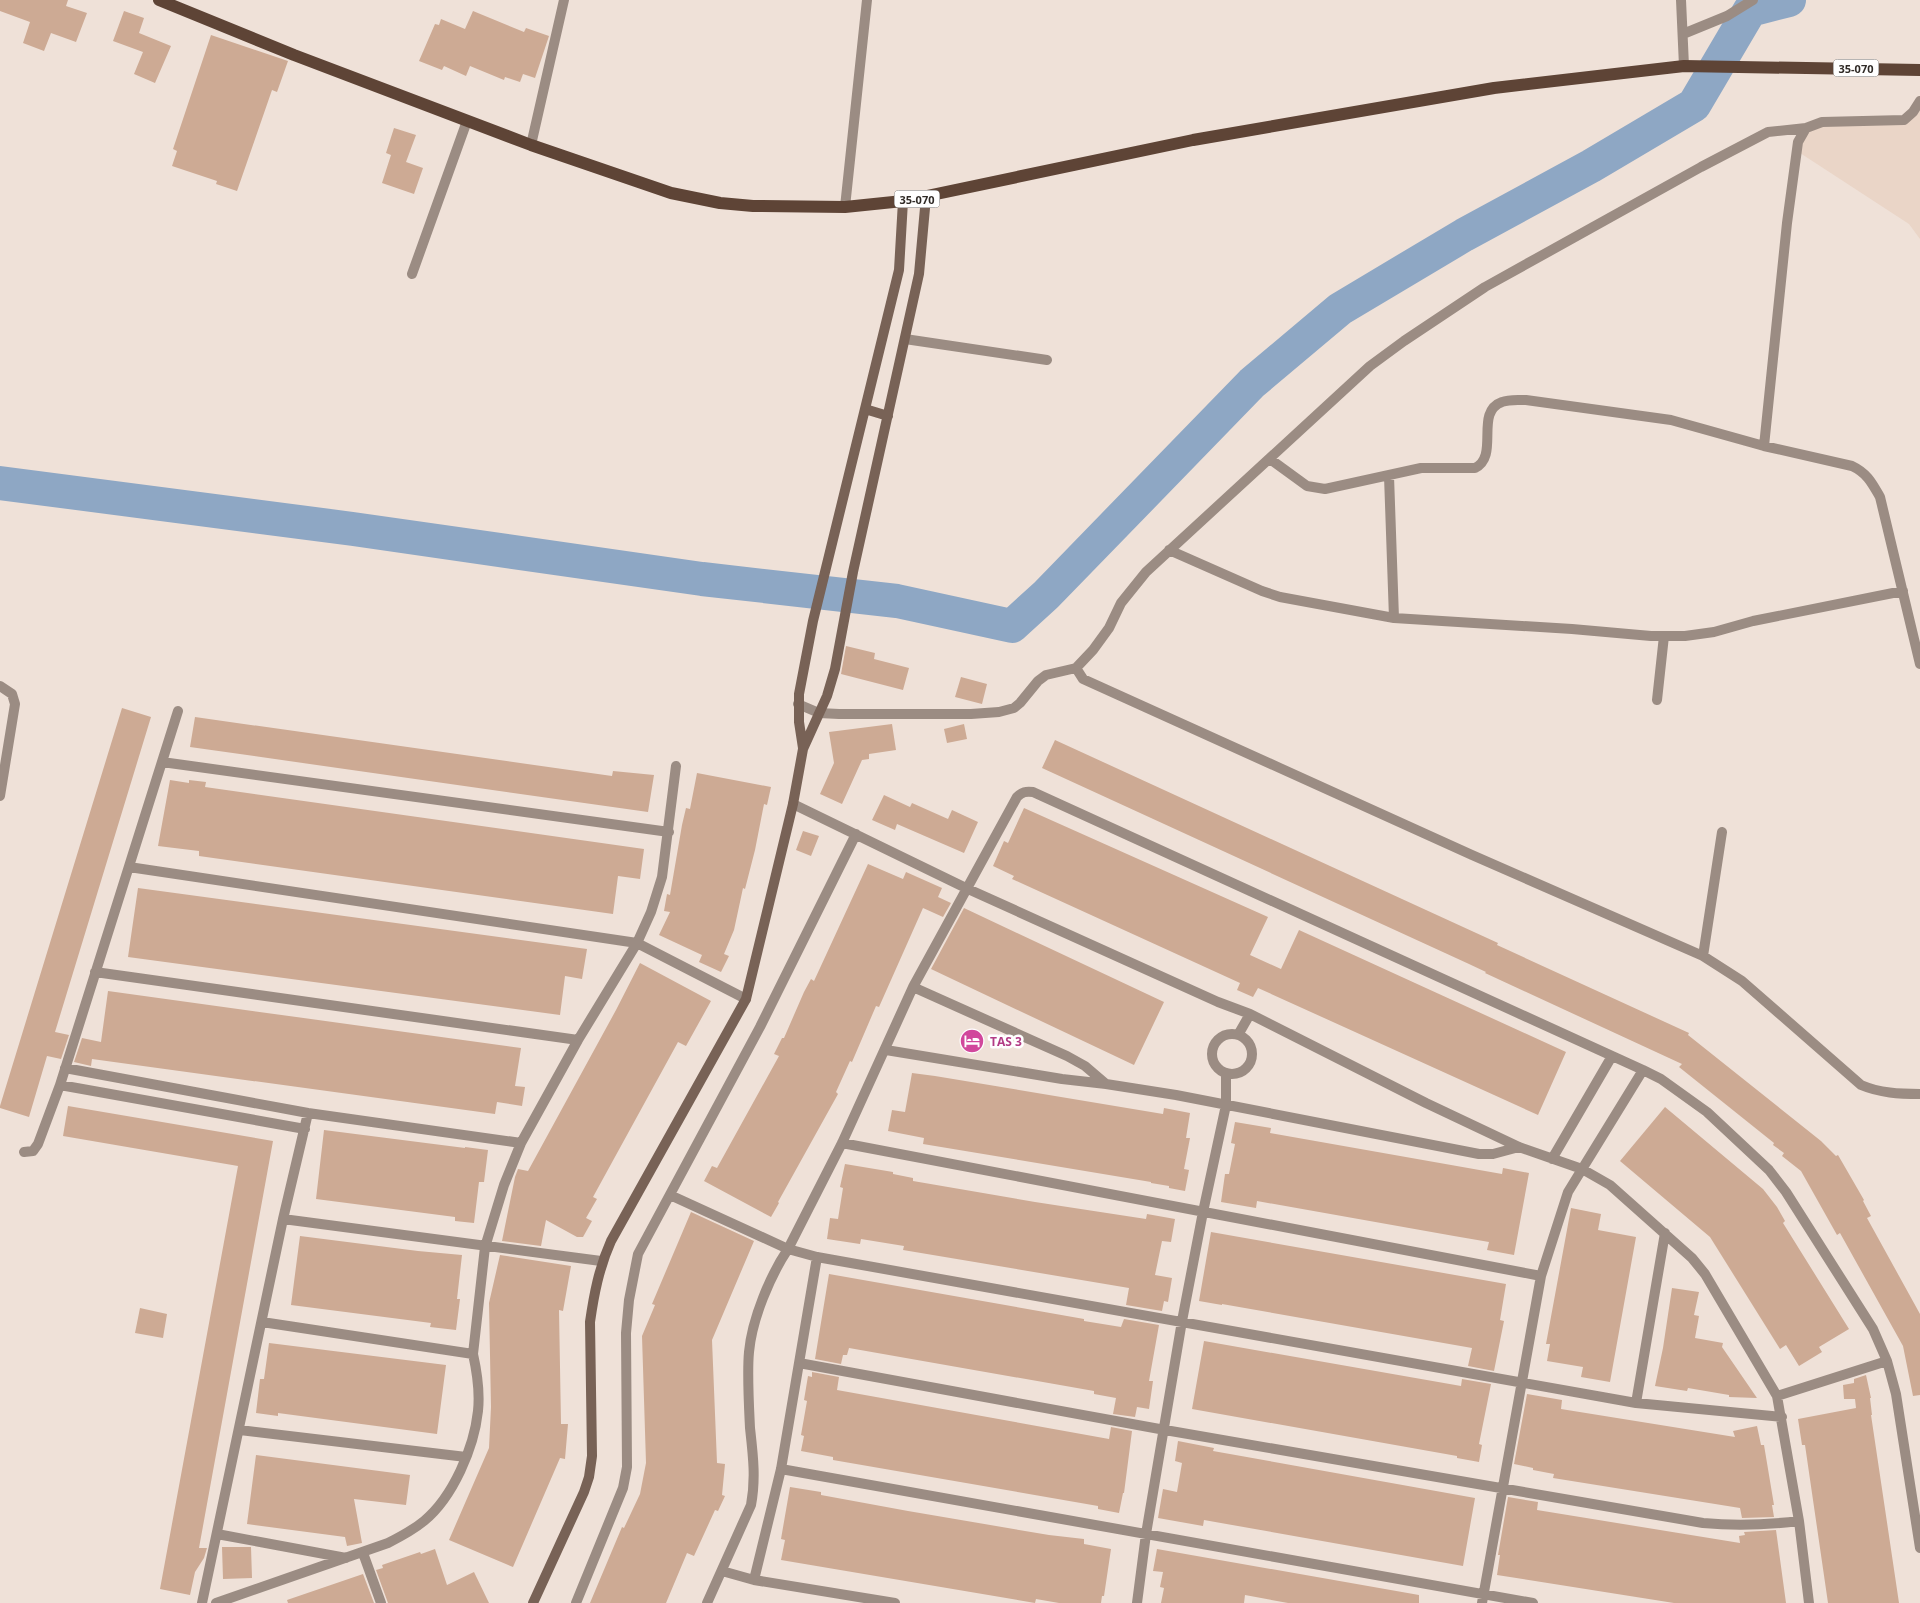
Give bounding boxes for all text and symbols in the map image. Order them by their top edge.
road number: 35-070 [1834,59,1878,76]
road number: 35-070 [894,190,940,208]
hotel icon: TAS 3 [959,1028,985,1054]
place label: TAS 3 [990,1033,1022,1050]

